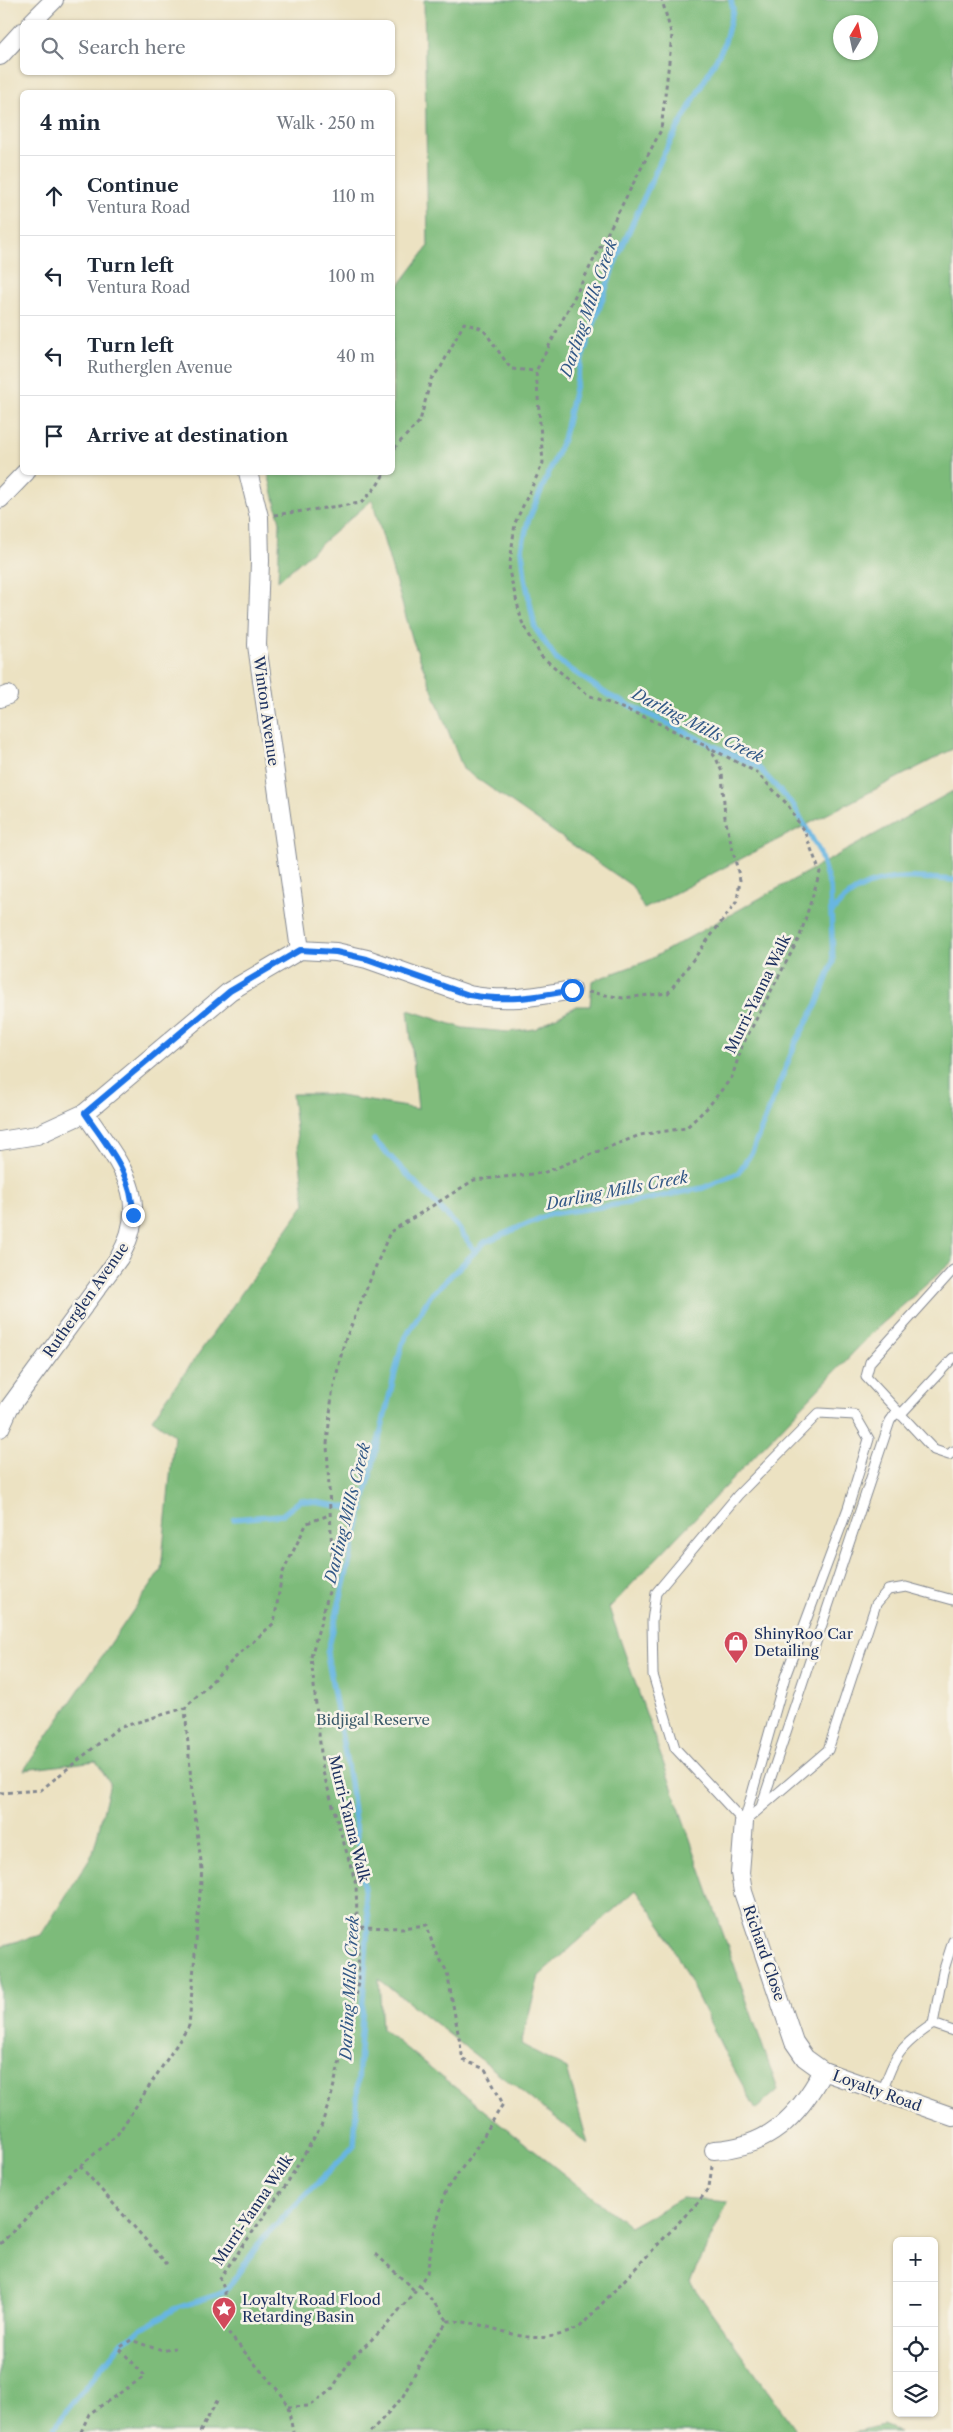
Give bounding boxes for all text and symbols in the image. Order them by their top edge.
north arrow [833,15,878,60]
search box [20,20,395,75]
icon: search [38,34,66,62]
text: Search here [78,36,186,59]
text: 4 min [40,110,101,135]
text: Walk · 250 m [277,113,375,133]
text: Continue [87,174,179,197]
icon: ahead [40,182,68,210]
text: 110 m [332,186,375,206]
text: Ventura Road [87,197,190,217]
water label: Darling Mills Creek [554,236,621,381]
text: Turn left [87,254,174,277]
icon: left [40,262,68,290]
text: 100 m [329,266,375,286]
text: Ventura Road [87,277,190,297]
text: Turn left [87,334,174,357]
icon: left [40,342,68,370]
text: 40 m [336,346,375,366]
text: Rutherglen Avenue [87,357,233,377]
icon: arrive [40,422,68,450]
text: Arrive at destination [87,424,288,447]
street label: Winton Avenue [249,654,284,767]
water label: Darling Mills Creek [627,682,767,767]
street label: Murri-Yanna Walk [720,930,795,1057]
route start [561,979,584,1002]
water label: Darling Mills Creek [542,1166,690,1214]
route end [122,1204,145,1227]
street label: Rutherglen Avenue [39,1238,132,1361]
water label: Darling Mills Creek [319,1440,374,1587]
place label: ShinyRoo Car Detailing [754,1624,854,1660]
shop icon: ShinyRoo Car Detailing [723,1630,749,1664]
park label: Bidjigal Reserve [316,1710,430,1729]
street label: Murri-Yanna Walk [325,1753,375,1886]
street label: Richard Close [739,1902,790,2003]
water label: Darling Mills Creek [335,1915,363,2063]
street label: Loyalty Road [830,2066,924,2115]
street label: Murri-Yanna Walk [208,2149,298,2269]
map controls [893,2237,938,2417]
button: + [893,2237,938,2282]
button: − [893,2282,938,2327]
place label: Loyalty Road Flood Retarding Basin [242,2290,381,2326]
place icon: Loyalty Road Flood Retarding Basin [211,2296,237,2330]
button: locate [893,2327,938,2372]
button: layers [893,2372,938,2417]

